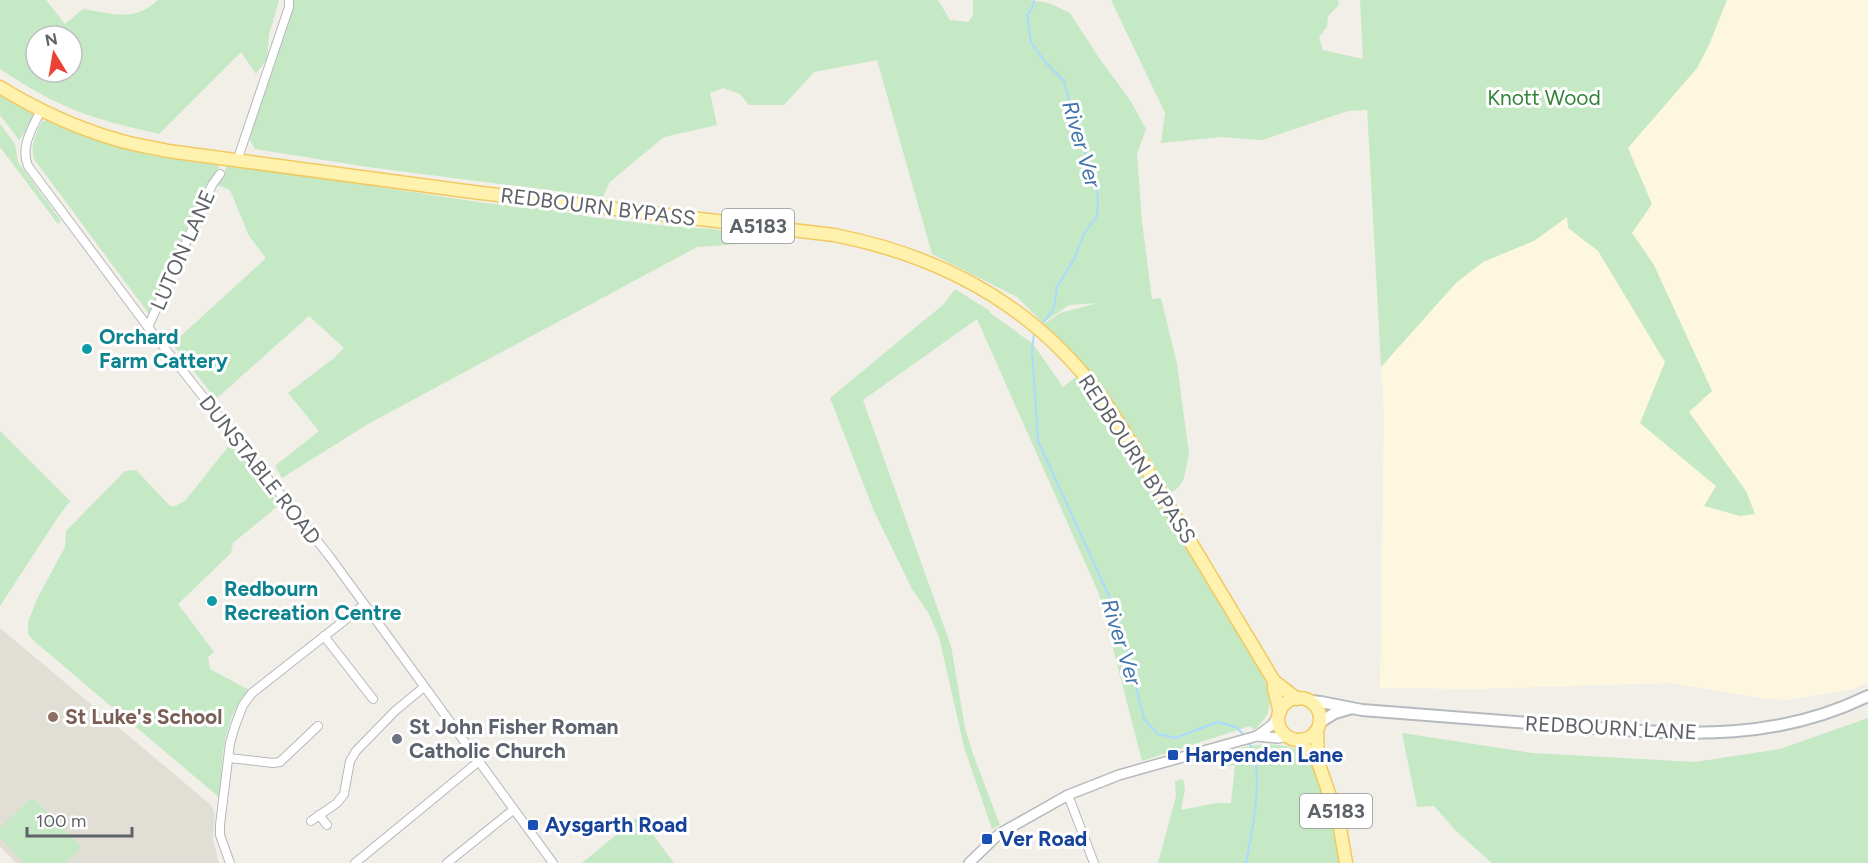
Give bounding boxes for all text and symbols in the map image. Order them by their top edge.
north arrow [24,24,84,84]
text: N [43,29,59,50]
park label: Knott Wood [1487,85,1601,110]
water label: River Ver [1056,98,1107,192]
street label: REDBOURN BYPASS [499,182,697,231]
street label: LUTON LANE [145,186,220,314]
road number: A5183 [722,209,794,243]
place label: Orchard Farm Cattery [99,324,229,373]
marker: Orchard Farm Cattery [80,342,94,356]
street label: REDBOURN BYPASS [1073,370,1201,548]
street label: DUNSTABLE ROAD [194,390,326,549]
place label: Redbourn Recreation Centre [224,576,402,625]
marker: Redbourn Recreation Centre [205,594,219,608]
water label: River Ver [1096,596,1148,690]
place label: St Luke's School [65,704,222,729]
marker: St Luke's School [46,710,60,724]
street label: REDBOURN LANE [1524,711,1698,744]
place label: St John Fisher Roman Catholic Church [409,714,619,763]
marker: St John Fisher Roman Catholic Church [390,732,404,746]
place label: Harpenden Lane [1185,742,1344,767]
marker: Harpenden Lane [1166,748,1180,762]
road number: A5183 [1300,794,1372,828]
scale bar [27,800,132,838]
text: 100 m [36,810,86,832]
place label: Aysgarth Road [545,812,688,837]
marker: Aysgarth Road [526,818,540,832]
place label: Ver Road [999,826,1087,851]
marker: Ver Road [980,832,994,846]

